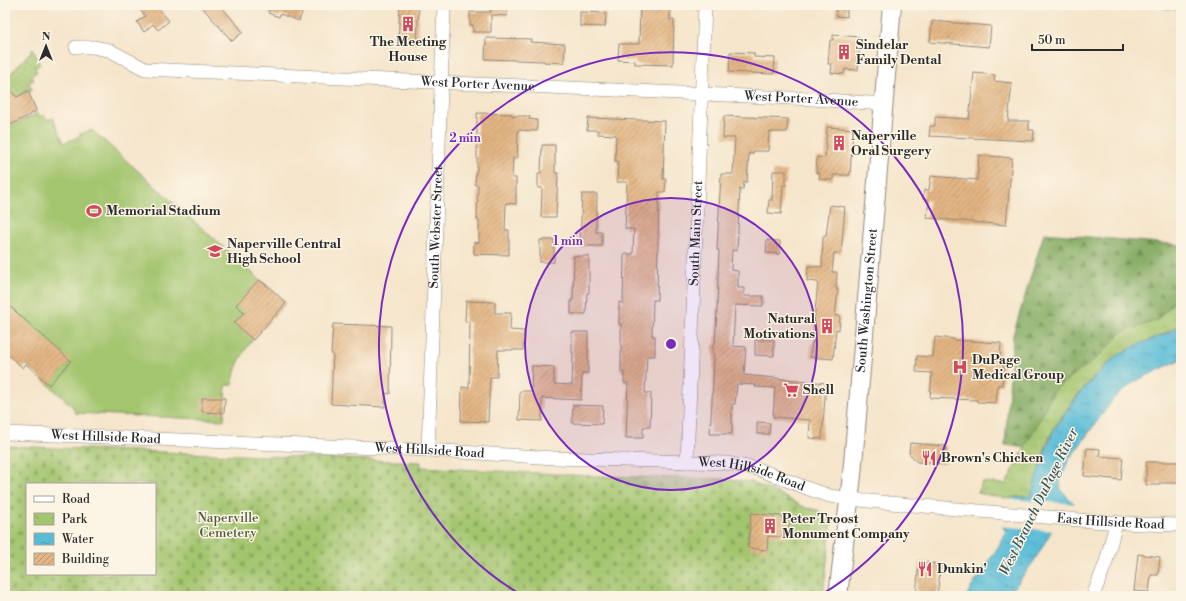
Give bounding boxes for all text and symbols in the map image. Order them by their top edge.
building icon: The Meeting House [399,15,417,33]
north arrow [26,26,66,66]
scale bar [1032,26,1123,52]
text: N [42,30,51,44]
text: 50 m [1038,33,1066,48]
place label: The Meeting House [370,34,447,65]
place label: Sindelar Family Dental [856,37,942,68]
building icon: Sindelar Family Dental [835,43,853,61]
street label: West Porter Avenue [419,73,536,95]
street label: West Porter Avenue [743,88,859,110]
place label: Naperville Oral Surgery [851,128,932,159]
text: 2 min [449,131,481,146]
building icon: Naperville Oral Surgery [830,134,848,152]
street label: South Webster Street [426,165,446,289]
street label: South Main Street [686,180,706,286]
sports icon: Memorial Stadium [85,202,103,220]
place label: Memorial Stadium [106,203,221,219]
street label: South Washington Street [853,227,881,373]
text: 1 min [553,234,584,249]
place label: Naperville Central High School [227,236,342,267]
school or university icon: Naperville Central High School [206,242,224,260]
place label: Natural Motivations [743,311,816,342]
building icon: Natural Motivations [818,317,836,335]
centre of rings [664,337,678,351]
place label: DuPage Medical Group [972,352,1064,383]
hospital icon: DuPage Medical Group [951,358,969,376]
supermarket icon: Shell [782,381,800,399]
place label: Shell [803,382,835,398]
water label: West Branch DuPage River [995,424,1083,579]
street label: West Hillside Road [50,427,162,447]
street label: West Hillside Road [373,440,486,462]
restaurant icon: Brown's Chicken [920,449,938,467]
place label: Brown's Chicken [941,450,1043,466]
street label: West Hillside Road [697,454,808,495]
legend [26,483,156,575]
text: Road [62,492,90,507]
park label: Naperville Cemetery [197,510,259,541]
street label: East Hillside Road [1056,510,1165,533]
place label: Peter Troost Monument Company [782,511,910,542]
text: Park [62,512,88,527]
building icon: Peter Troost Monument Company [761,517,779,535]
text: Water [61,532,94,547]
text: Building [61,552,110,567]
restaurant icon: Dunkin' [916,560,934,578]
place label: Dunkin' [937,561,987,577]

